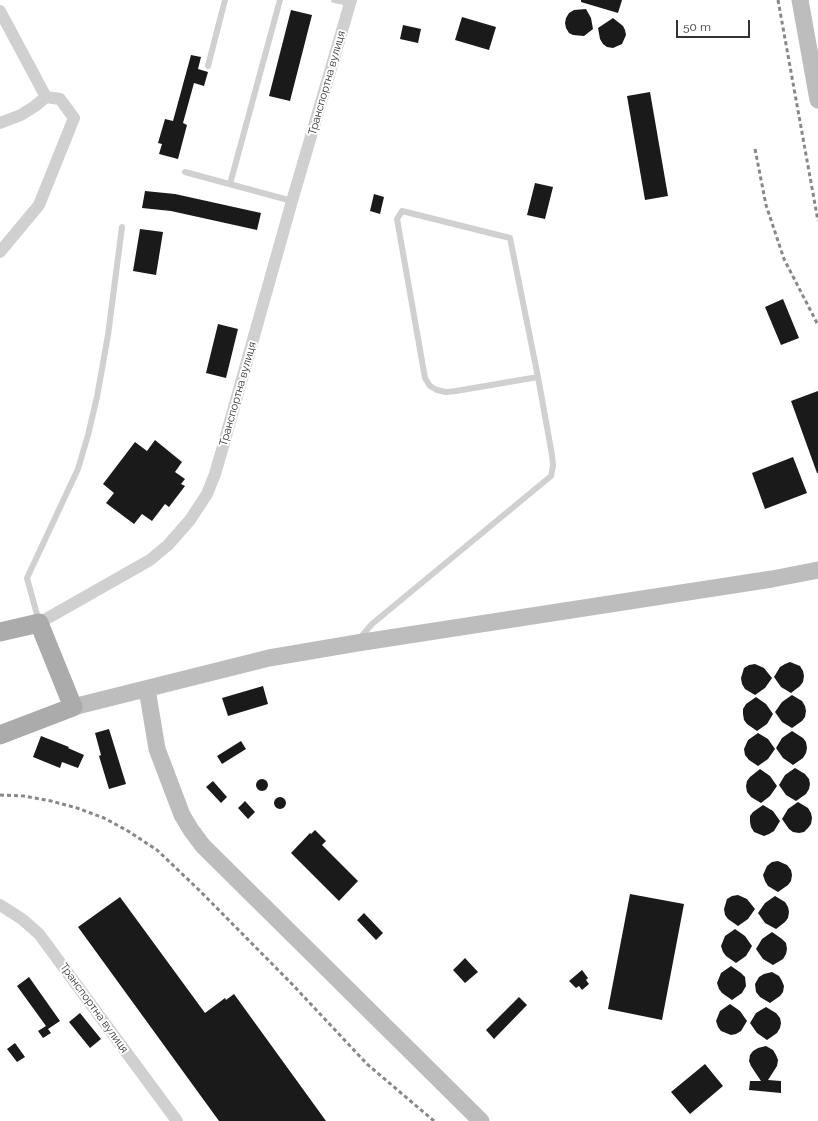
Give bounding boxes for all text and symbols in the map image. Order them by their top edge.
scale bar [678,12,752,38]
text: 50 m [683,20,711,34]
street label: Транспортна вулиця [306,29,348,137]
street label: Транспортна вулиця [217,340,259,448]
street label: Транспортна вулиця [57,961,131,1055]

